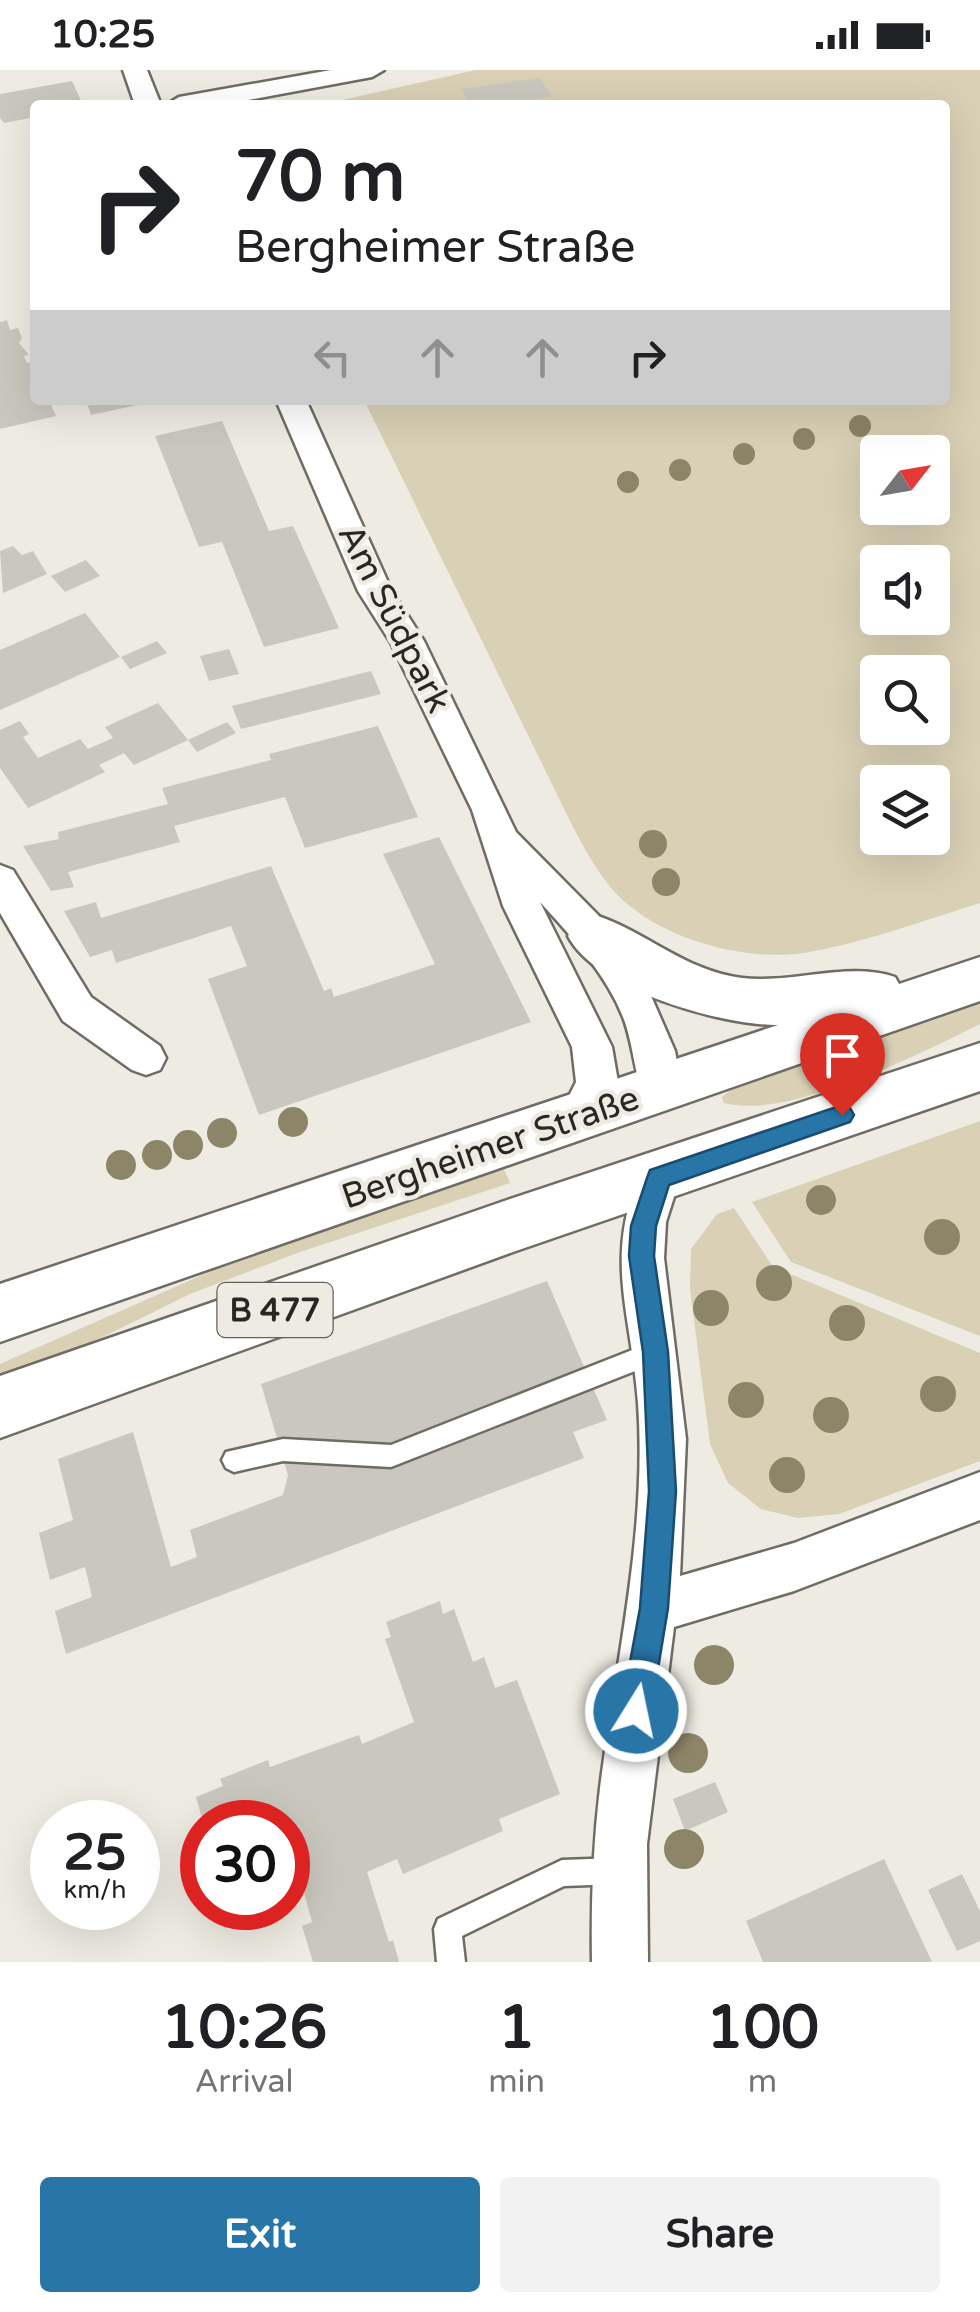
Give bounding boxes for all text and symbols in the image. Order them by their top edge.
text: 10:25 [50,12,155,58]
text: 70 m [235,136,405,220]
icon: right [70,140,200,270]
text: Bergheimer Straße [235,221,635,275]
icon: left [305,330,360,385]
icon: ahead [410,330,465,385]
icon: ahead [515,330,570,385]
icon: right [620,330,675,385]
north arrow [860,435,950,525]
map controls [860,435,950,855]
street label: Am Südpark [329,517,460,720]
button: sound [860,545,950,635]
button: search [860,655,950,745]
button: layers [860,765,950,855]
pin [800,1013,885,1116]
icon: arrive [815,1028,870,1083]
street label: Bergheimer Straße [336,1077,644,1219]
road number: B 477 [218,1283,332,1337]
position arrow [584,1659,688,1763]
speed limit sign: 30 [180,1800,310,1930]
text: 25 [64,1823,126,1883]
text: km/h [64,1875,126,1905]
text: 10:26 [161,1992,327,2064]
text: 1 [498,1992,535,2064]
text: 100 [706,1992,819,2064]
text: Arrival [195,2063,294,2101]
text: min [488,2063,545,2101]
text: m [748,2063,777,2101]
button: Exit [40,2177,480,2292]
button: Share [500,2177,940,2292]

